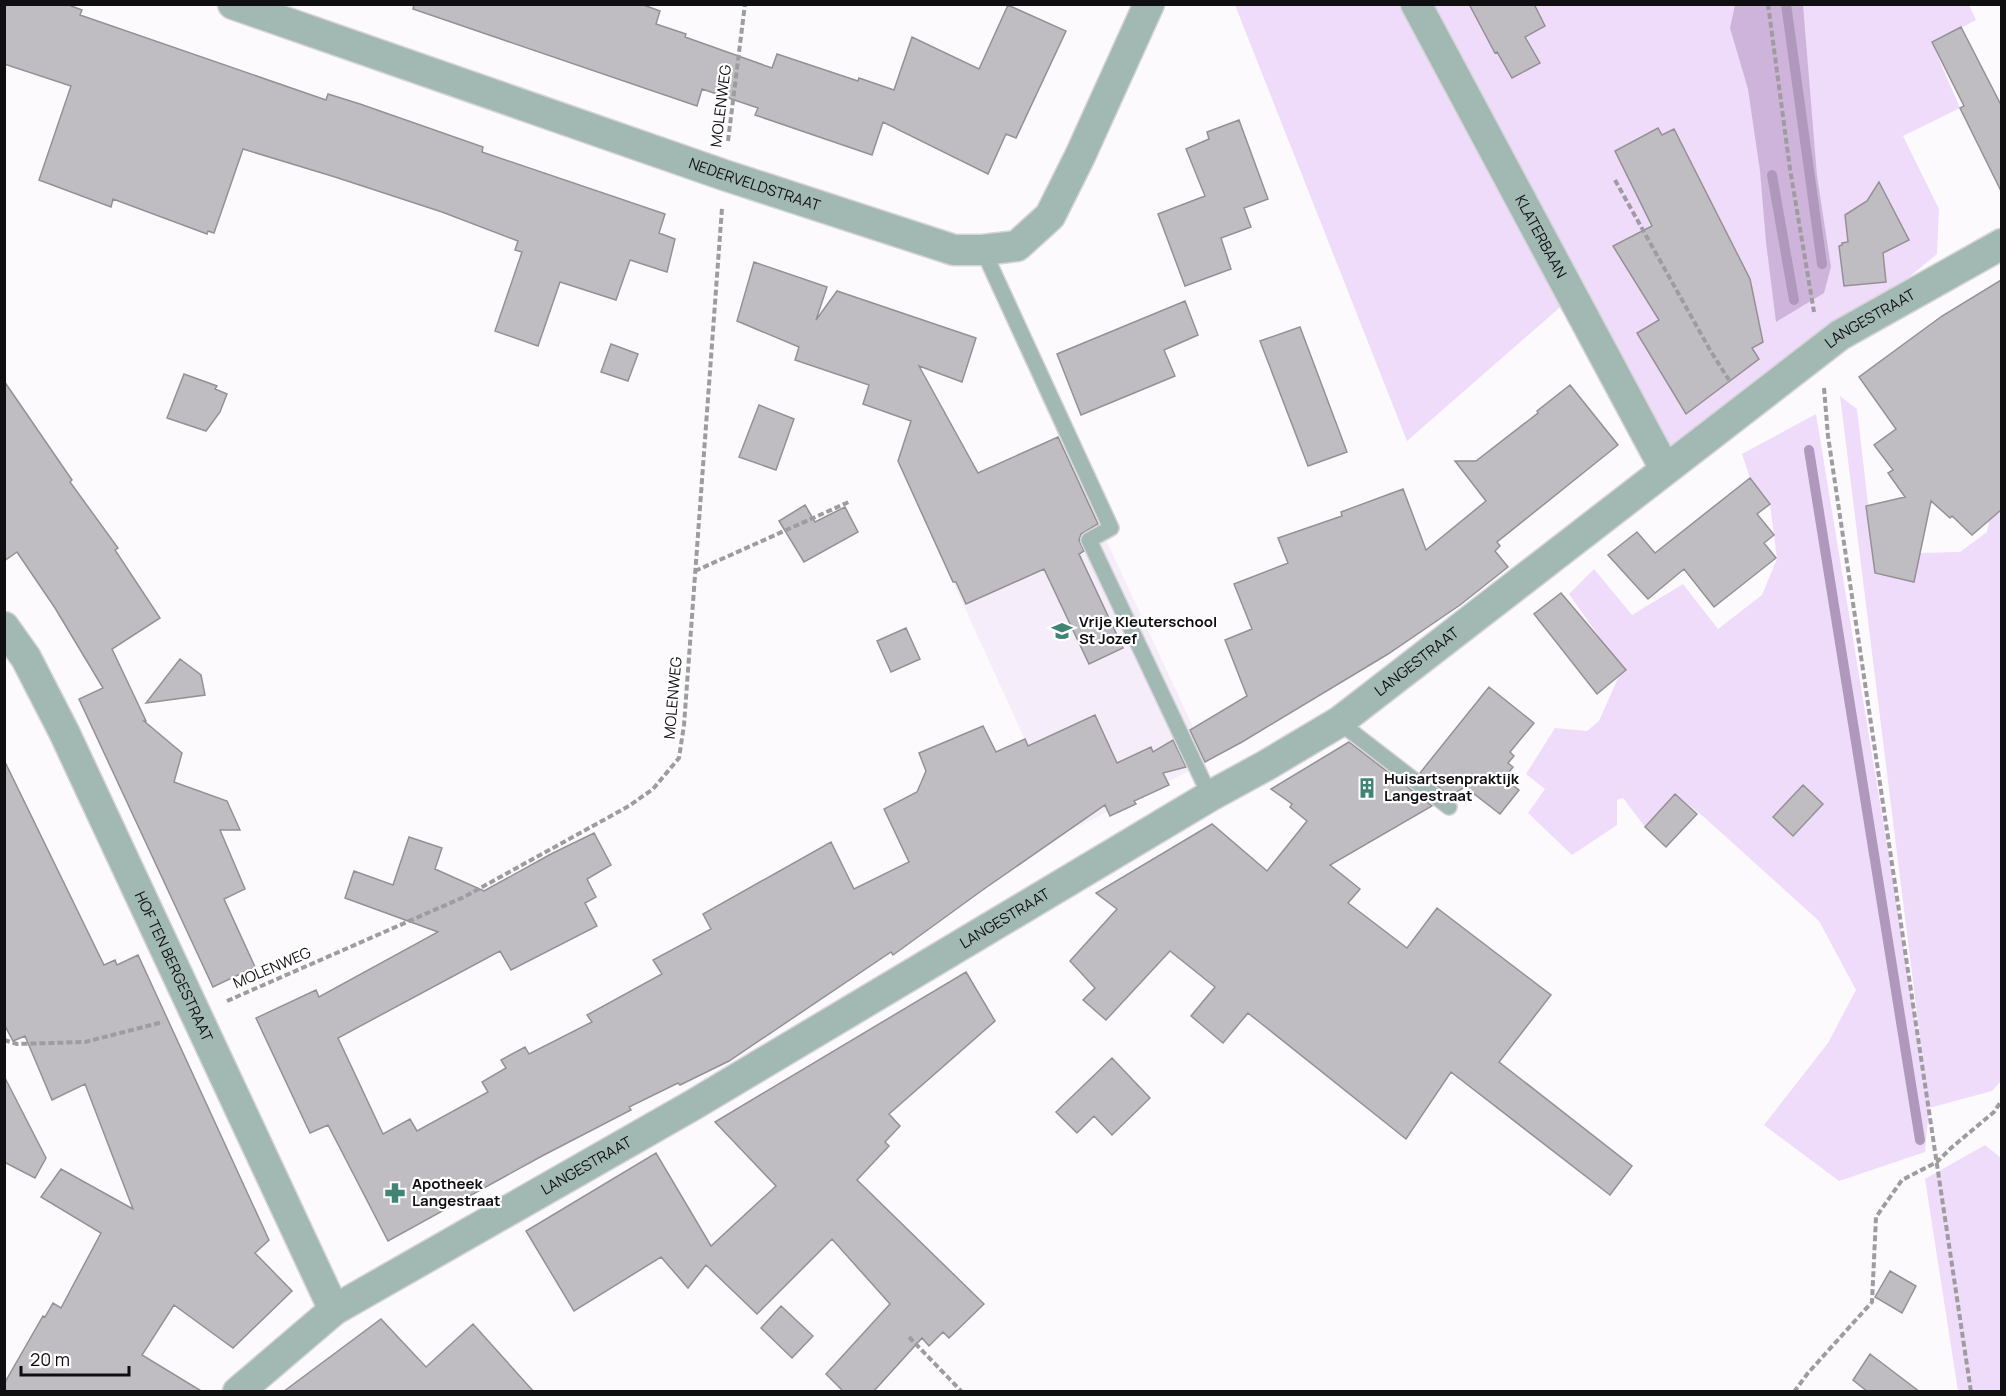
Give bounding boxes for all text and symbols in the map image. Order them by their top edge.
street label: MOLENWEG [705,63,736,148]
street label: NEDERVELDSTRAAT [686,153,823,216]
street label: KLATERBAAN [1510,191,1572,282]
street label: LANGESTRAAT [1820,284,1919,353]
place label: Vrije Kleuterschool St Jozef [1079,611,1217,649]
school or university icon: Vrije Kleuterschool St Jozef [1050,619,1074,643]
street label: LANGESTRAAT [1370,622,1463,701]
street label: MOLENWEG [658,655,687,740]
place label: Huisartsenpraktijk Langestraat [1384,768,1520,806]
building icon: Huisartsenpraktijk Langestraat [1355,776,1379,800]
street label: LANGESTRAAT [956,883,1054,953]
street label: HOF TEN BERGESTRAAT [130,888,218,1045]
street label: MOLENWEG [230,942,314,993]
street label: LANGESTRAAT [537,1131,636,1200]
place label: Apotheek Langestraat [412,1173,500,1211]
pharmacy icon: Apotheek Langestraat [383,1181,407,1205]
scale bar [21,1339,129,1377]
text: 20 m [30,1347,70,1371]

